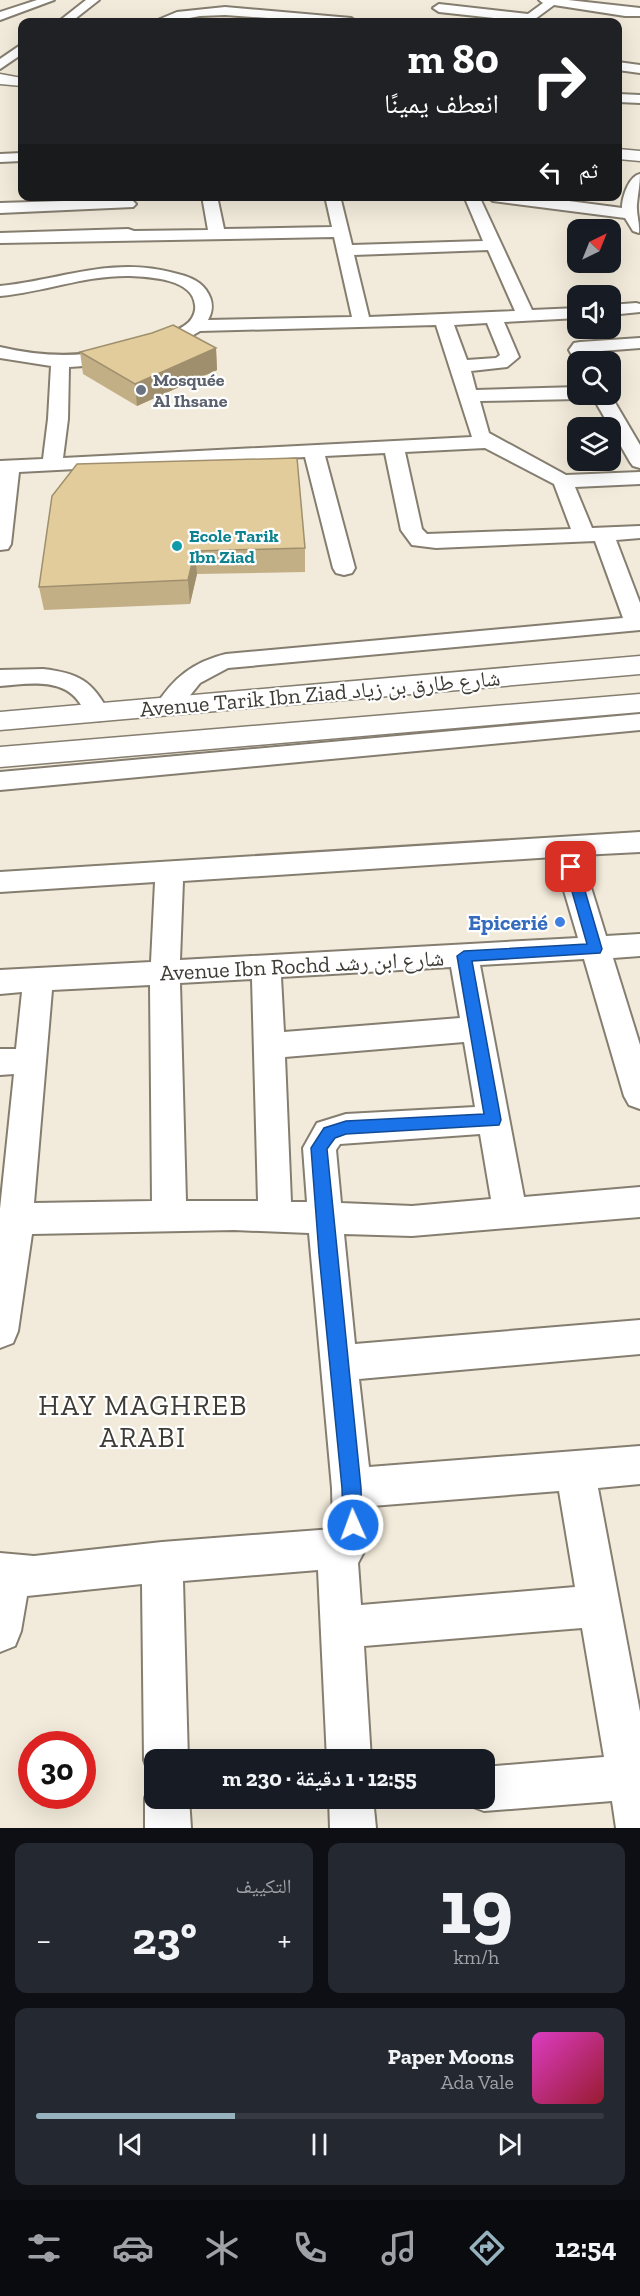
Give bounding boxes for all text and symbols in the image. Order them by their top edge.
text: 80 m [408,33,499,84]
icon: right [520,42,598,120]
text: انعطف يمينًا [384,88,499,120]
icon: left [534,156,567,189]
text: ثم [579,157,598,184]
north arrow [567,219,621,273]
map controls [567,219,621,471]
button: sound [567,285,621,339]
button: search [567,351,621,405]
place label: Mosquée Al Ihsane [153,369,228,412]
marker: Mosquée Al Ihsane [134,383,148,397]
button: layers [567,417,621,471]
place label: Ecole Tarik Ibn Ziad [189,525,279,568]
marker: Ecole Tarik Ibn Ziad [170,539,184,553]
street label: Avenue Tarik Ibn Ziad شارع طارق بن زياد [139,664,502,723]
pin [545,841,596,892]
icon: arrive [554,850,587,883]
place label: Epicerié [468,909,548,936]
marker: Epicerié [553,915,567,929]
street label: Avenue Ibn Rochd شارع ابن رشد [159,945,445,986]
district label: HAY MAGHREB ARABI [38,1389,248,1454]
position arrow [321,1493,385,1557]
speed limit sign: 30 [18,1731,96,1809]
text: 12:55 · 1 دقيقة · 230 m [222,1765,417,1792]
text: 19 [440,1859,513,1953]
text: التكييف [235,1874,292,1898]
text: 23° [132,1912,197,1966]
text: − [36,1920,51,1959]
text: + [278,1920,291,1959]
text: km/h [453,1945,499,1969]
text: Paper Moons [388,2043,514,2070]
text: Ada Vale [441,2070,514,2094]
icon: previous [114,2128,147,2161]
icon: pause [303,2128,336,2161]
icon: next [493,2128,526,2161]
icon: filters [23,2227,65,2269]
icon: car [112,2227,154,2269]
icon: climate [201,2227,243,2269]
icon: phone [289,2227,331,2269]
icon: music [378,2227,420,2269]
icon: directions [466,2227,508,2269]
text: 12:54 [555,2232,617,2264]

